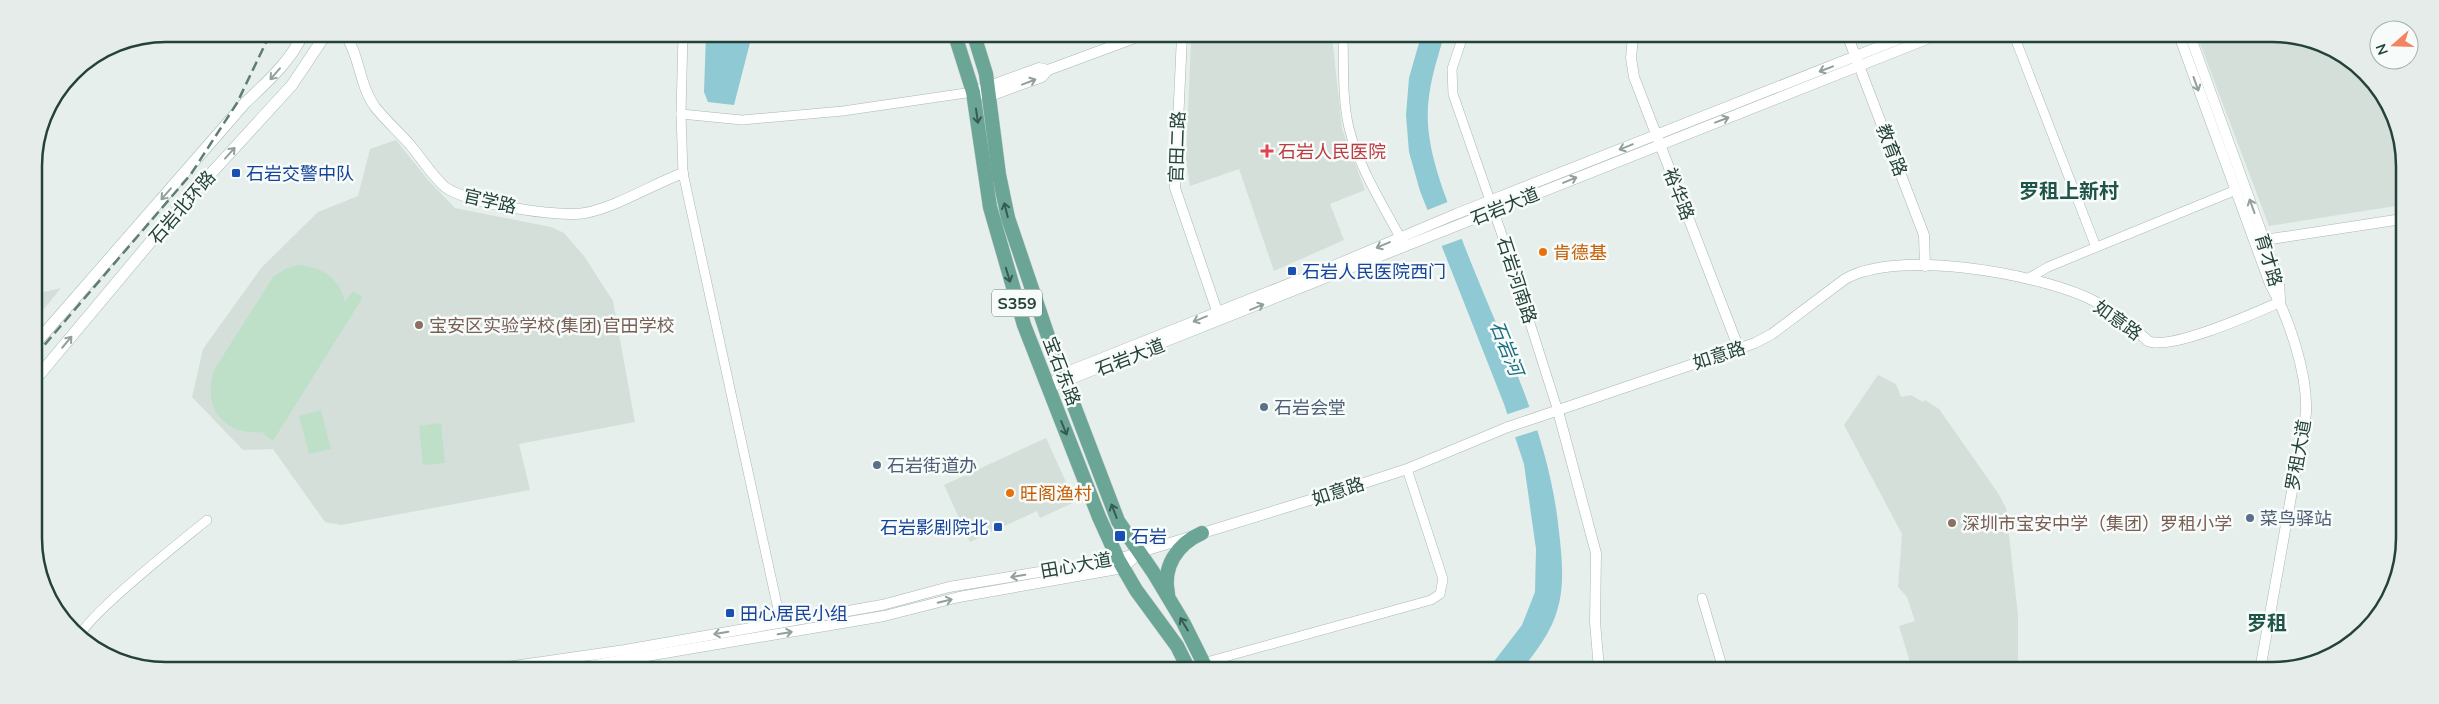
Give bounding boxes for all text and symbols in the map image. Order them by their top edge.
north arrow [2369,20,2419,70]
text: N [2372,41,2392,57]
one-way arrow [1819,65,1834,75]
one-way arrow [269,67,281,80]
one-way arrow [2193,76,2202,91]
one-way arrow [1021,77,1036,86]
one-way arrow [972,108,982,124]
street label: 官田二路 [1164,111,1190,183]
one-way arrow [1713,115,1729,124]
street label: 教育路 [1872,121,1912,179]
place label: 石岩人民医院 [1278,140,1386,163]
one-way arrow [1619,143,1634,152]
marker: 石岩人民医院 [1260,144,1274,158]
one-way arrow [224,147,236,160]
place label: 石岩交警中队 [246,162,354,185]
street label: 石岩北环路 [144,165,220,249]
street label: 裕华路 [1659,165,1699,223]
marker: 石岩交警中队 [230,167,242,179]
one-way arrow [1562,175,1578,184]
district label: 罗租上新村 [2019,178,2119,203]
street label: 石岩大道 [1467,182,1543,230]
street label: 官学路 [461,184,519,218]
one-way arrow [160,187,172,200]
one-way arrow [2247,198,2256,214]
one-way arrow [1001,203,1010,219]
street label: 育才路 [2251,231,2287,289]
street label: 石岩河南路 [1492,234,1542,326]
one-way arrow [1376,241,1391,251]
place label: 肯德基 [1553,241,1607,264]
marker: 肯德基 [1537,246,1549,258]
place label: 石岩人民医院西门 [1302,260,1446,283]
marker: 石岩人民医院西门 [1286,265,1298,277]
one-way arrow [1004,267,1014,283]
road number: S359 [992,290,1042,316]
street label: 如意路 [2089,295,2147,345]
one-way arrow [1249,301,1264,310]
place label: 宝安区实验学校(集团)官田学校 [429,314,674,337]
one-way arrow [1192,315,1207,324]
water label: 石岩河 [1485,317,1530,383]
marker: 宝安区实验学校(集团)官田学校 [413,319,425,331]
street label: 宝石东路 [1038,333,1086,409]
street label: 石岩大道 [1092,333,1168,381]
one-way arrow [61,336,72,349]
street label: 如意路 [1690,336,1748,374]
place label: 石岩会堂 [1274,396,1346,419]
marker: 石岩会堂 [1258,401,1270,413]
street label: 罗租大道 [2280,418,2316,492]
one-way arrow [1059,420,1069,435]
place label: 石岩街道办 [887,454,977,477]
marker: 石岩街道办 [871,459,883,471]
street label: 如意路 [1309,472,1367,510]
place label: 旺阁渔村 [1020,482,1092,505]
marker: 旺阁渔村 [1004,487,1016,499]
one-way arrow [1109,504,1118,519]
place label: 菜鸟驿站 [2260,507,2332,530]
place label: 深圳市宝安中学（集团）罗租小学 [1962,512,2232,535]
marker: 菜鸟驿站 [2244,512,2256,524]
place label: 石岩影剧院北 [880,516,988,539]
marker: 深圳市宝安中学（集团）罗租小学 [1946,517,1958,529]
marker: 石岩影剧院北 [992,521,1004,533]
place label: 石岩 [1131,525,1167,548]
marker: 石岩 [1113,529,1127,543]
street label: 田心大道 [1039,547,1113,583]
one-way arrow [1010,571,1026,581]
one-way arrow [936,596,952,605]
place label: 田心居民小组 [740,602,848,625]
marker: 田心居民小组 [724,607,736,619]
district label: 罗租 [2247,610,2287,635]
one-way arrow [1179,618,1189,632]
one-way arrow [777,627,793,637]
one-way arrow [713,628,729,638]

